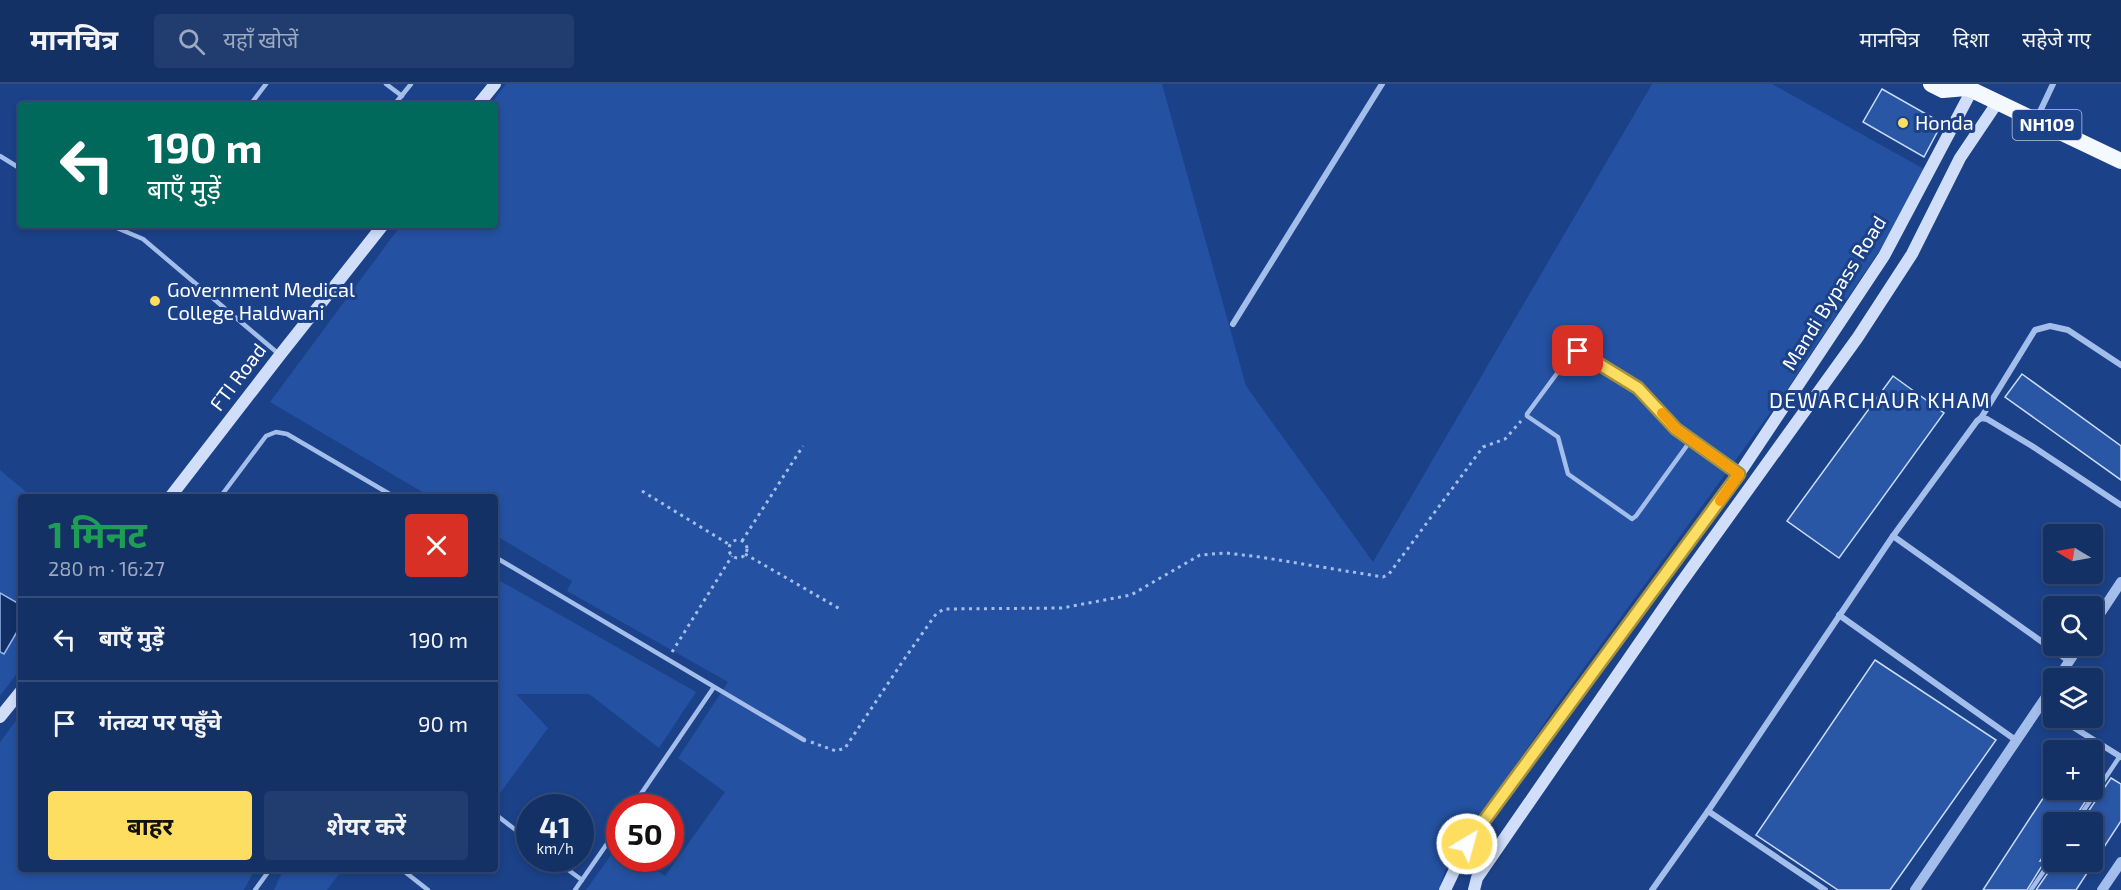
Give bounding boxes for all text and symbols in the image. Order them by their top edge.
search box [154,14,574,68]
text: मानचित्र [30,22,118,56]
icon: search [175,25,208,58]
text: यहाँ खोजें [223,26,298,52]
text: मानचित्र [1860,26,1920,51]
text: दिशा [1953,26,1989,51]
text: सहेजे गए [2022,26,2091,51]
place label: Honda [1915,110,1974,134]
road number: NH109 [2012,110,2082,140]
marker: Honda [1896,116,1910,130]
text: 190 m [147,121,263,171]
icon: left [48,126,126,204]
text: बाएँ मुड़ें [147,172,221,204]
street label: Mandi Bypass Road [1776,211,1890,374]
place label: Government Medical College Haldwani [167,277,355,324]
marker: Government Medical College Haldwani [148,294,162,308]
pin [1552,325,1603,376]
icon: arrive [1561,334,1594,367]
street label: FTI Road [204,338,270,415]
district label: DEWARCHAUR KHAM [1769,387,1991,412]
text: 1 मिनट [48,512,147,555]
button: close [405,514,468,577]
north arrow [2043,524,2103,584]
map controls [2043,524,2103,872]
text: 280 m · 16:27 [48,556,165,580]
button: search [2043,596,2103,656]
icon: left [48,623,81,656]
text: बाएँ मुड़ें [99,624,164,650]
text: 190 m [409,626,468,652]
button: layers [2043,668,2103,728]
icon: arrive [48,707,81,740]
text: गंतव्य पर पहुँचे [99,708,222,734]
text: 90 m [418,710,468,736]
button: + [2043,740,2103,800]
button: बाहर [48,791,252,860]
button: शेयर करें [264,791,468,860]
speed limit sign: 50 [606,794,684,872]
text: 41 [539,808,571,844]
position arrow [1435,812,1499,876]
button: − [2043,812,2103,872]
text: km/h [536,839,574,857]

